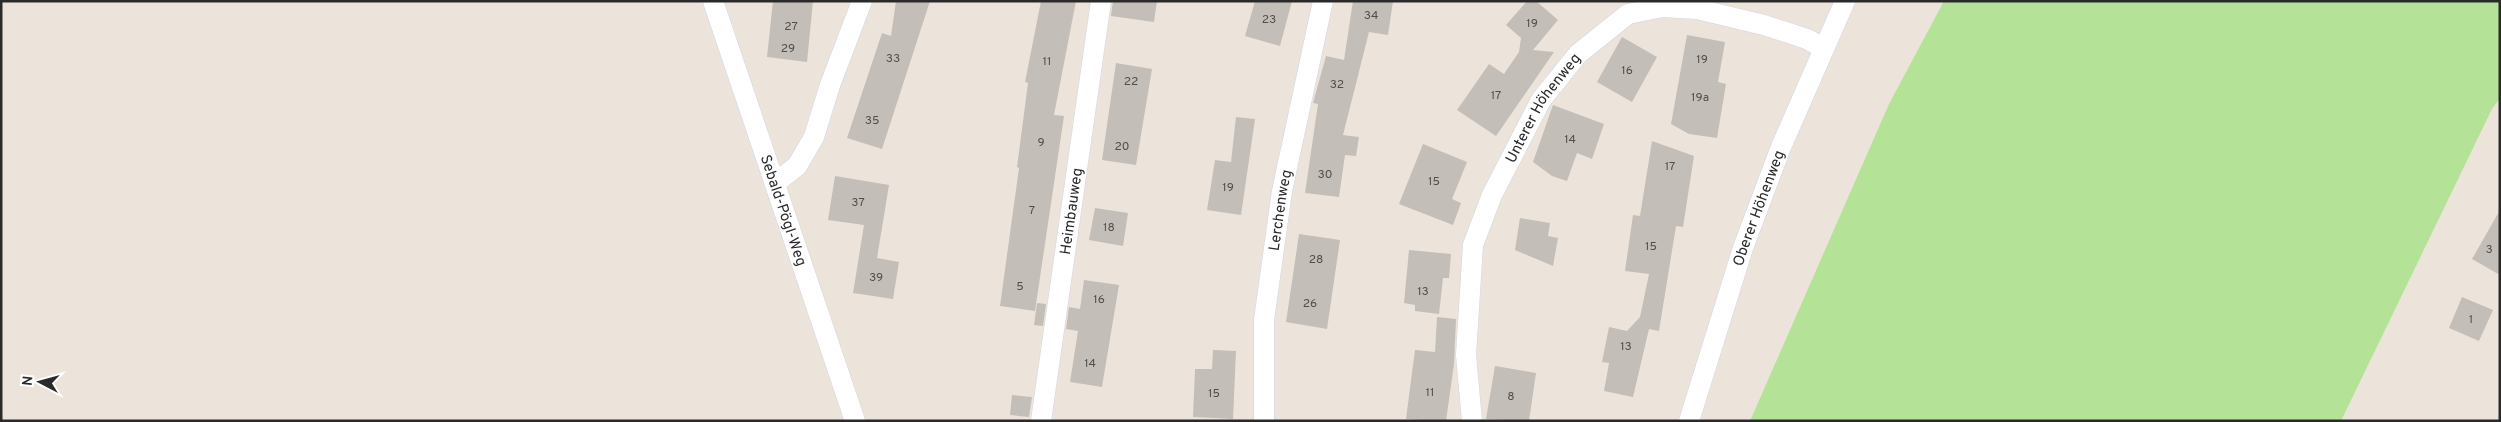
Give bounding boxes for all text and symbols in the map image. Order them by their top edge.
house number: 34 [1364,8,1378,24]
house number: 23 [1262,12,1276,28]
house number: 19 [1526,16,1538,32]
house number: 27 [784,19,798,35]
house number: 29 [781,41,795,57]
street label: Unterer Höhenweg [1502,50,1586,167]
house number: 33 [886,51,900,67]
house number: 19 [1696,52,1708,68]
house number: 11 [1043,54,1051,70]
house number: 16 [1621,63,1633,79]
house number: 22 [1124,74,1138,90]
house number: 32 [1330,77,1344,93]
house number: 17 [1491,88,1501,104]
house number: 19a [1691,90,1709,106]
house number: 35 [865,113,879,129]
house number: 14 [1564,132,1576,148]
house number: 9 [1037,135,1045,151]
house number: 20 [1114,139,1130,155]
street label: Oberer Höhenweg [1730,148,1790,269]
street label: Sebald-Pögl-Weg [755,153,810,269]
house number: 17 [1665,159,1675,175]
street label: Heimbauweg [1057,167,1088,256]
house number: 30 [1318,167,1332,183]
street label: Lerchenweg [1266,168,1297,252]
house number: 15 [1428,174,1440,190]
house number: 19 [1222,180,1234,196]
house number: 37 [851,195,865,211]
house number: 7 [1029,203,1035,219]
house number: 18 [1103,220,1115,236]
house number: 15 [1645,239,1657,255]
house number: 3 [2485,242,2493,258]
house number: 28 [1309,252,1323,268]
house number: 39 [869,270,883,286]
house number: 5 [1016,279,1024,295]
house number: 13 [1417,284,1429,300]
house number: 16 [1093,292,1105,308]
house number: 26 [1303,296,1317,312]
house number: 1 [2469,312,2473,328]
house number: 13 [1620,339,1632,355]
house number: 14 [1084,356,1096,372]
north arrow [15,357,65,407]
text: N [20,375,38,387]
house number: 11 [1426,385,1434,401]
house number: 15 [1208,386,1220,402]
house number: 8 [1507,389,1515,405]

